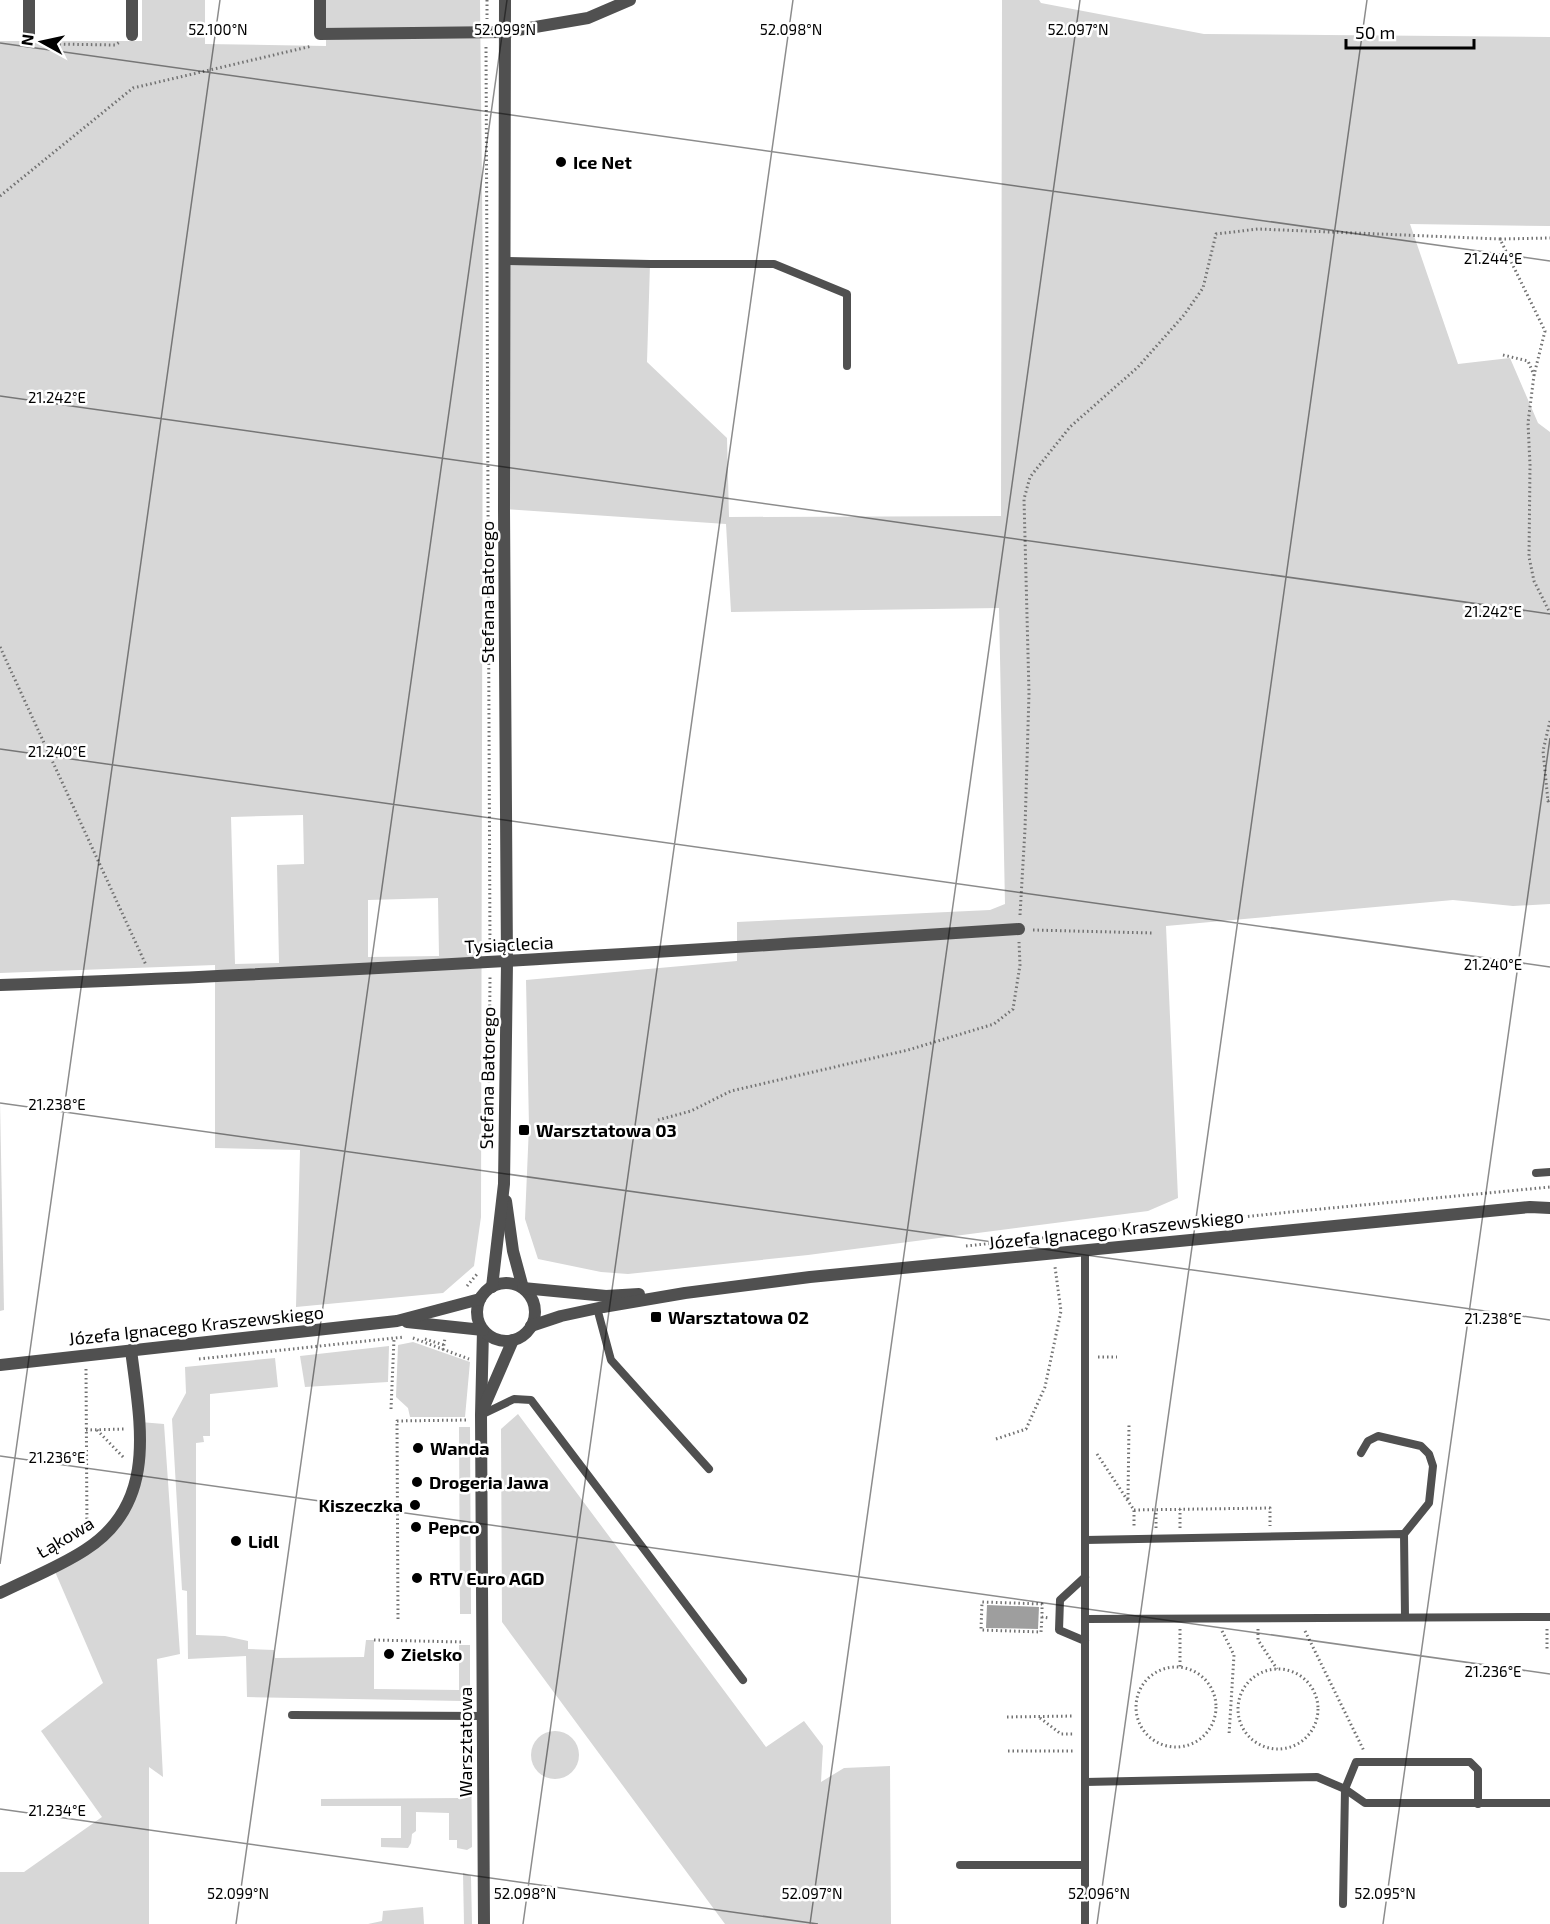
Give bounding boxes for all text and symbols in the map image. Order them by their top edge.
north arrow [12,12,72,72]
scale bar [1346,12,1474,50]
text: 52.100°N [188,20,248,38]
text: 52.099°N [474,20,536,38]
text: 52.098°N [760,20,822,38]
text: 52.097°N [1047,20,1109,38]
text: 50 m [1355,21,1395,43]
text: N [16,33,37,47]
place label: Ice Net [573,151,632,173]
marker: Ice Net [554,155,568,169]
text: 21.244°E [1464,249,1522,267]
text: 21.242°E [28,388,86,406]
street label: Stefana Batorego [476,521,498,663]
text: 21.242°E [1464,602,1522,620]
text: 21.240°E [28,742,86,760]
street label: Tysiąclecia [464,931,554,957]
text: 21.240°E [1464,955,1522,973]
street label: Stefana Batorego [475,1007,499,1149]
text: 21.238°E [28,1095,86,1113]
place label: Warsztatowa 03 [536,1119,677,1141]
marker: Warsztatowa 03 [517,1123,531,1137]
street label: Józefa Ignacego Kraszewskiego [987,1205,1245,1253]
street label: Józefa Ignacego Kraszewskiego [67,1301,325,1349]
place label: Warsztatowa 02 [668,1306,809,1328]
text: 21.238°E [1464,1309,1522,1327]
marker: Warsztatowa 02 [649,1310,663,1324]
place label: Wanda [430,1437,489,1459]
marker: Wanda [411,1441,425,1455]
text: 21.236°E [28,1448,86,1466]
place label: Drogeria Jawa [429,1471,549,1493]
marker: Drogeria Jawa [410,1475,424,1489]
place label: Kiszeczka [319,1494,403,1516]
marker: Kiszeczka [408,1498,422,1512]
street label: Łąkowa [32,1511,98,1563]
place label: Pepco [428,1516,480,1538]
marker: Pepco [409,1520,423,1534]
place label: Lidl [248,1530,279,1552]
marker: Lidl [229,1534,243,1548]
place label: RTV Euro AGD [429,1567,545,1589]
marker: RTV Euro AGD [410,1571,424,1585]
place label: Zielsko [401,1643,462,1665]
marker: Zielsko [382,1647,396,1661]
text: 21.236°E [1464,1662,1522,1680]
street label: Warsztatowa [454,1687,476,1797]
text: 21.234°E [28,1801,86,1819]
text: 52.099°N [207,1884,269,1902]
text: 52.098°N [494,1884,556,1902]
text: 52.097°N [781,1884,843,1902]
text: 52.096°N [1068,1884,1130,1902]
text: 52.095°N [1354,1884,1416,1902]

